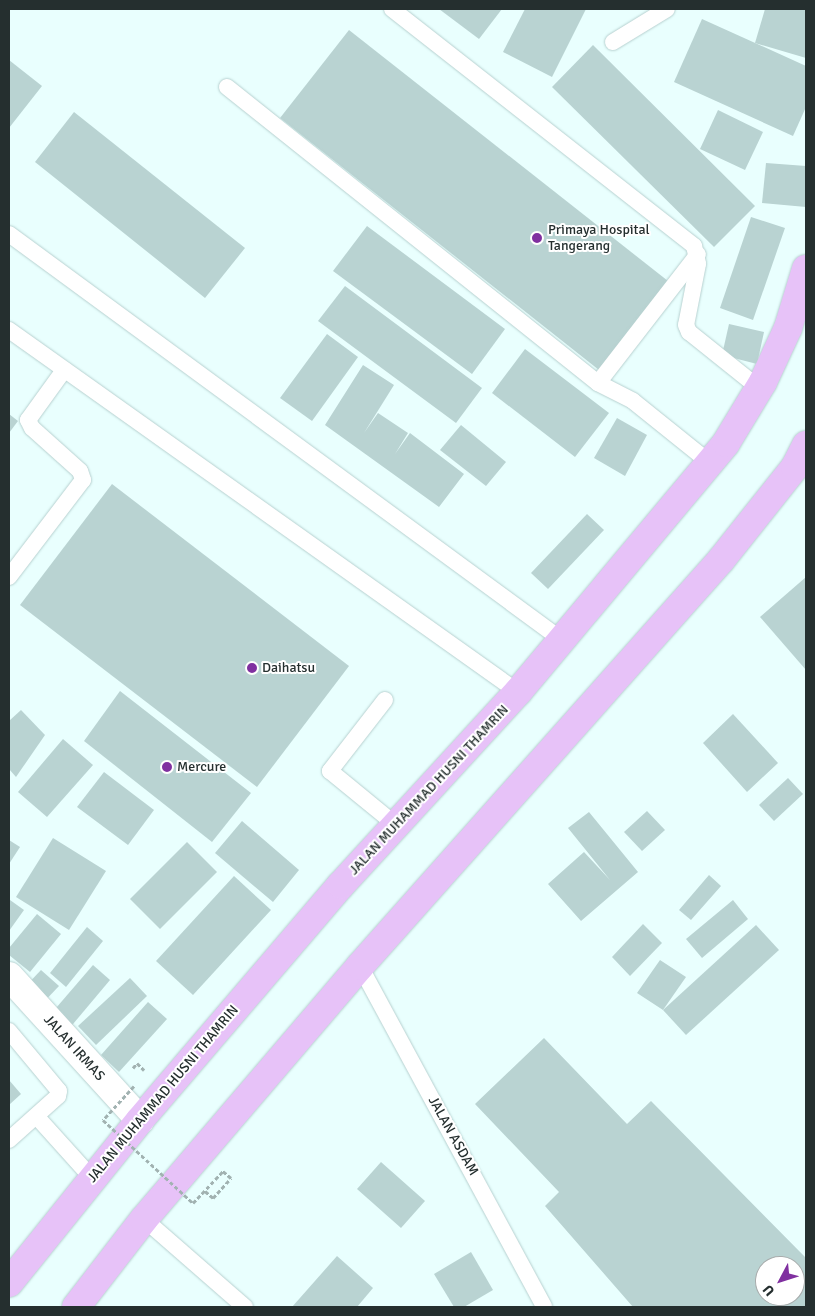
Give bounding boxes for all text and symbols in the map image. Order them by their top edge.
place label: Primaya Hospital Tangerang [548,222,650,254]
marker: Primaya Hospital Tangerang [530,231,544,245]
place label: Daihatsu [262,660,315,676]
marker: Daihatsu [246,662,258,674]
street label: JALAN MUHAMMAD HUSNI THAMRIN [346,701,512,879]
place label: Mercure [177,759,226,775]
marker: Mercure [161,761,173,773]
street label: JALAN MUHAMMAD HUSNI THAMRIN [84,1002,242,1186]
street label: JALAN IRMAS [40,1012,108,1084]
street label: JALAN ASDAM [424,1093,482,1179]
north arrow [755,1256,805,1306]
text: U [759,1281,778,1299]

